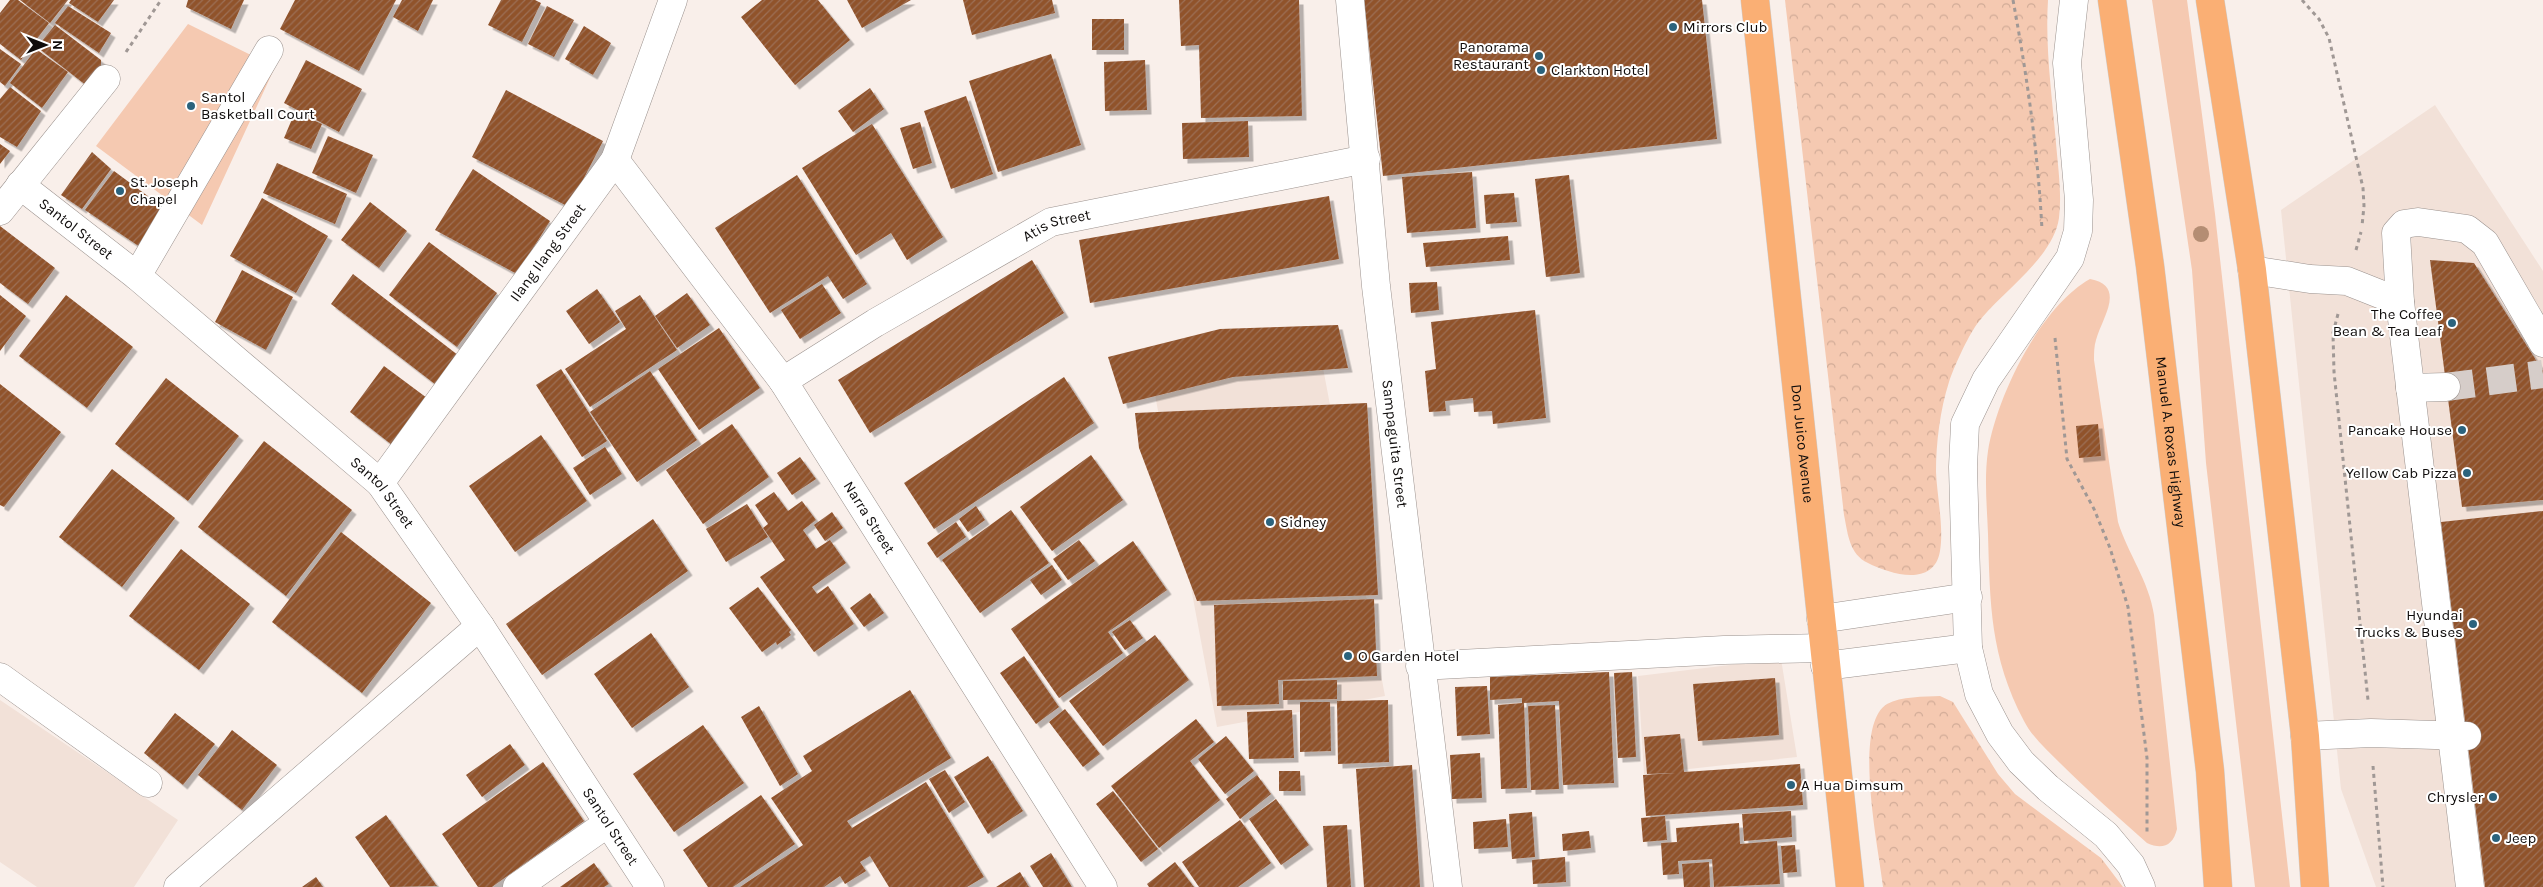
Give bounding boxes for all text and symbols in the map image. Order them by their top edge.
place label: Mirrors Club [1683,18,1767,36]
north arrow [20,20,70,70]
marker: Mirrors Club [1667,21,1679,33]
place label: Panorama Restaurant [1453,38,1529,73]
text: N [49,40,66,50]
marker: Panorama Restaurant [1533,50,1545,62]
place label: Clarkton Hotel [1551,61,1649,79]
marker: Clarkton Hotel [1535,64,1547,76]
place label: Santol Basketball Court [201,88,315,123]
marker: Santol Basketball Court [185,100,197,112]
place label: St. Joseph Chapel [130,173,199,208]
marker: St. Joseph Chapel [114,185,126,197]
street label: Santol Street [35,194,117,263]
street label: Ilang Ilang Street [506,200,589,305]
street label: Atis Street [1019,205,1092,245]
place label: The Coffee Bean & Tea Leaf [2333,305,2443,340]
marker: The Coffee Bean & Tea Leaf [2446,317,2458,329]
street label: Manuel A. Roxas Highway [2152,355,2190,529]
street label: Sampaguita Street [1378,379,1412,509]
street label: Don Juico Avenue [1787,383,1818,504]
place label: Pancake House [2348,421,2452,439]
marker: Pancake House [2456,424,2468,436]
street label: Santol Street [347,453,418,532]
place label: Yellow Cab Pizza [2346,464,2457,482]
marker: Yellow Cab Pizza [2461,467,2473,479]
street label: Narra Street [840,478,899,557]
place label: Sidney [1280,513,1326,531]
marker: Sidney [1264,516,1276,528]
place label: Hyundai Trucks & Buses [2355,606,2463,641]
marker: Hyundai Trucks & Buses [2467,618,2479,630]
place label: O Garden Hotel [1358,647,1460,665]
marker: O Garden Hotel [1342,650,1354,662]
place label: A Hua Dimsum [1801,776,1904,794]
marker: A Hua Dimsum [1785,779,1797,791]
street label: Santol Street [579,784,643,869]
place label: Chrysler [2427,788,2484,806]
marker: Chrysler [2487,791,2499,803]
place label: Jeep [2506,829,2536,847]
marker: Jeep [2490,832,2502,844]

